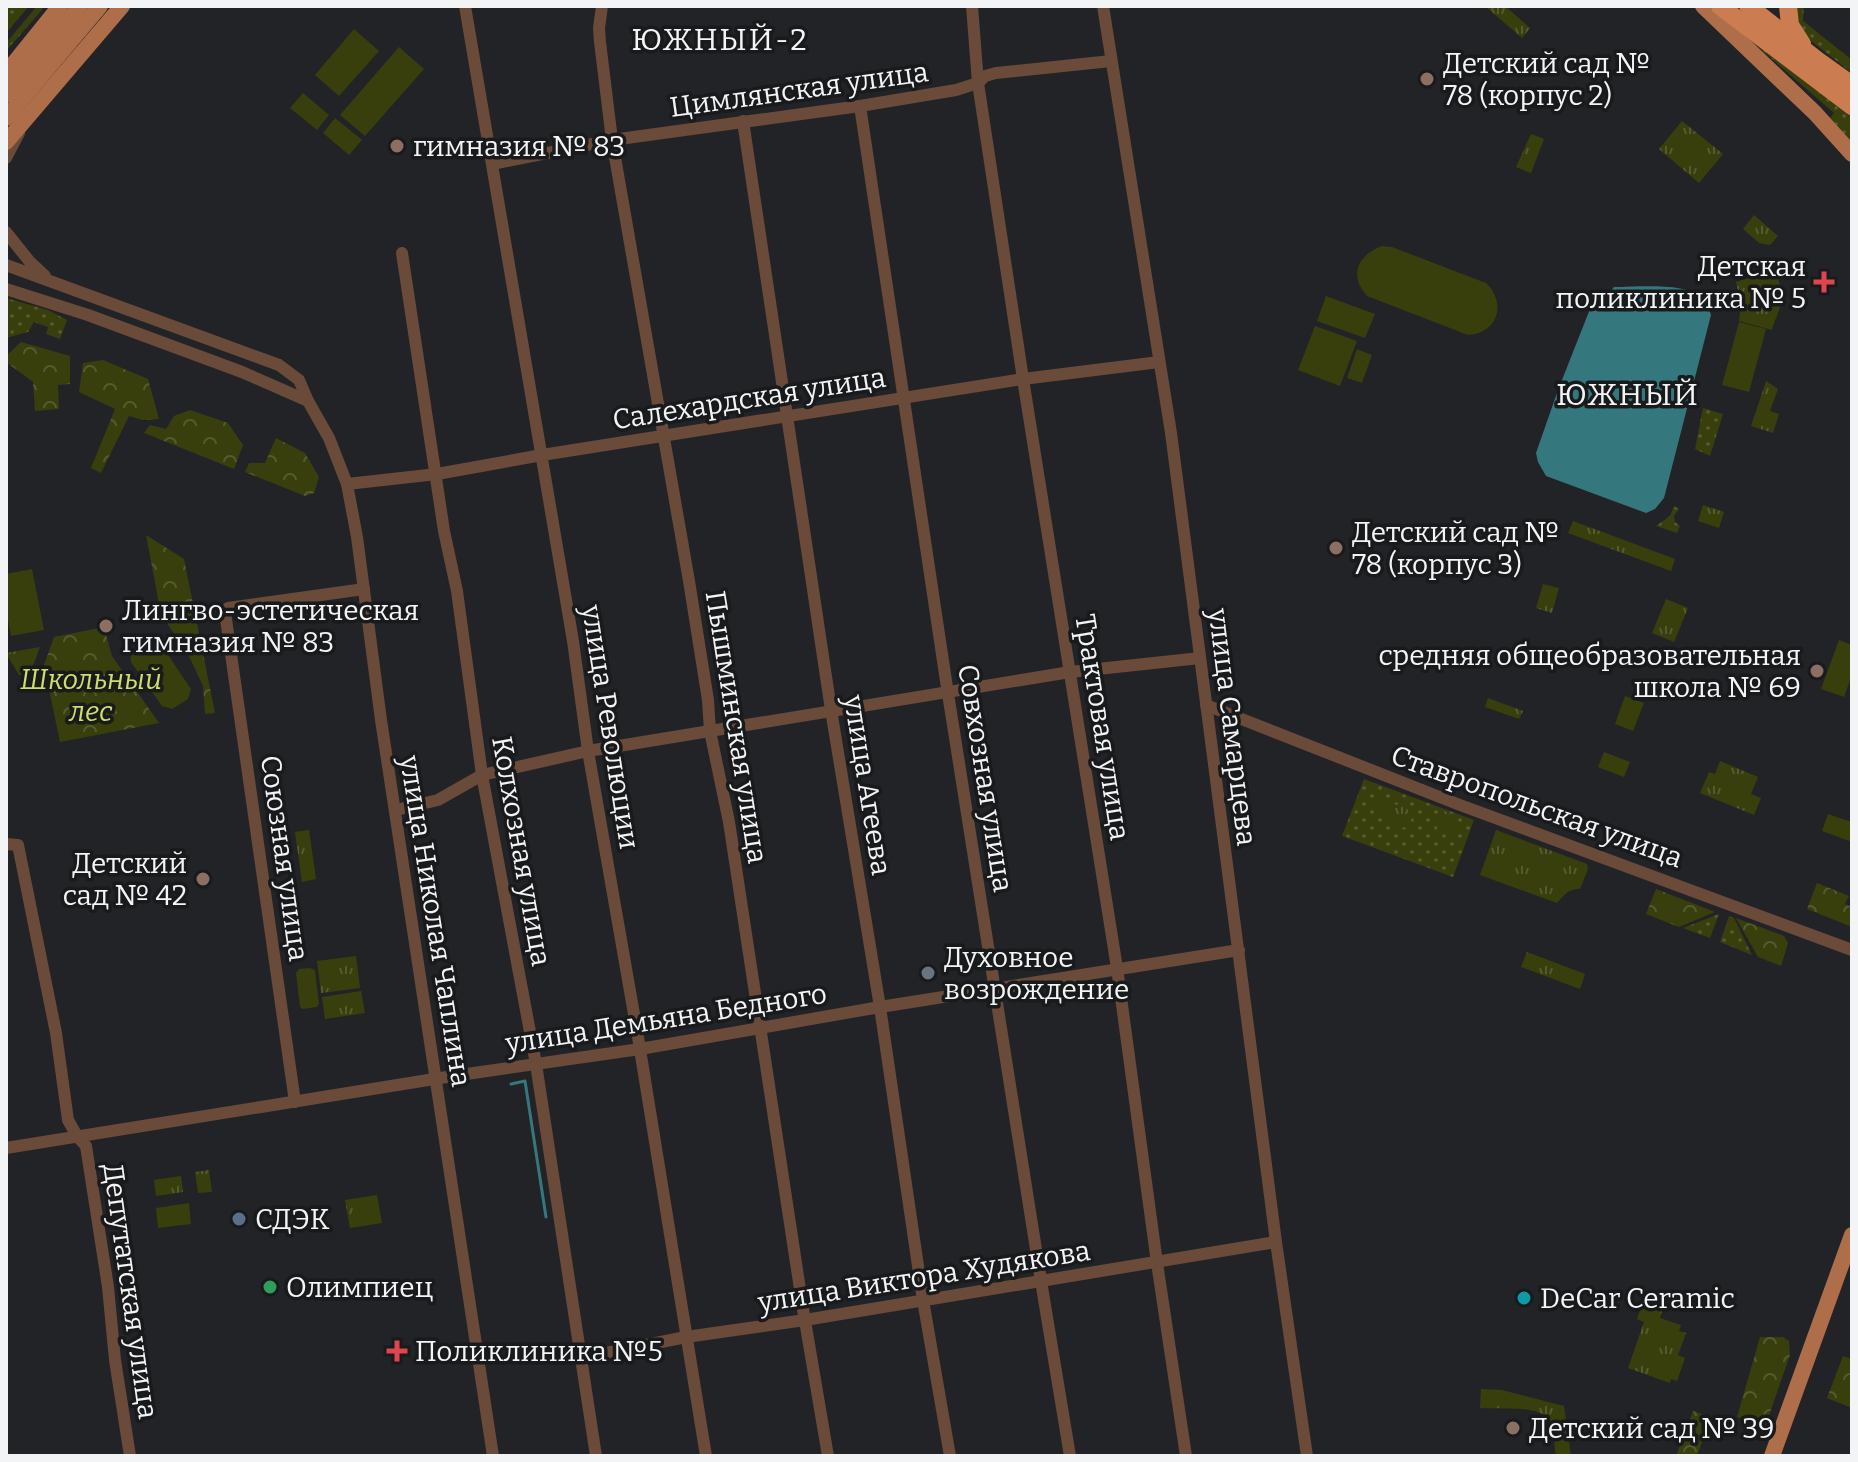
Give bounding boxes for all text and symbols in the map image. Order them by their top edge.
district label: ЮЖНЫЙ-2 [631,22,809,58]
place label: Детский сад № 78 (корпус 2) [1443,47,1651,112]
street label: Цимлянская улица [668,55,930,124]
marker: Детский сад № 78 (корпус 2) [1418,70,1436,88]
place label: гимназия № 83 [413,130,625,163]
marker: гимназия № 83 [388,137,406,155]
place label: Детская поликлиника № 5 [1556,250,1806,315]
marker: Детская поликлиника № 5 [1813,271,1835,293]
street label: Салехардская улица [610,361,888,436]
district label: ЮЖНЫЙ [1556,377,1700,413]
place label: Детский сад № 78 (корпус 3) [1352,516,1560,581]
marker: Детский сад № 78 (корпус 3) [1327,539,1345,557]
street label: Пышминская улица [699,588,774,866]
place label: Лингво-эстетическая гимназия № 83 [122,594,419,659]
street label: улица Революции [575,602,646,851]
street label: улица Самарцева [1201,606,1263,847]
street label: Трактовая улица [1068,612,1137,842]
marker: Лингво-эстетическая гимназия № 83 [97,617,115,635]
place label: средняя общеобразовательная школа № 69 [1379,639,1801,704]
street label: Совхозная улица [951,662,1020,894]
marker: средняя общеобразовательная школа № 69 [1808,662,1826,680]
park label: Школьный лес [20,663,162,728]
street label: улица Агеева [837,692,898,878]
street label: Колхозная улица [485,734,558,968]
street label: Ставропольская улица [1387,738,1687,875]
street label: улица Николая Чаплина [393,752,478,1089]
street label: Союзная улица [254,753,315,963]
place label: Детский сад № 42 [63,847,187,912]
marker: Детский сад № 42 [194,870,212,888]
place label: Духовное возрождение [944,941,1129,1006]
marker: Духовное возрождение [919,964,937,982]
street label: улица Демьяна Бедного [502,977,829,1060]
street label: Депутатская улица [96,1161,165,1421]
place label: СДЭК [255,1203,330,1236]
marker: СДЭК [230,1210,248,1228]
street label: улица Виктора Худякова [755,1234,1093,1319]
place label: Олимпиец [286,1271,433,1304]
marker: Олимпиец [261,1278,279,1296]
place label: DeCar Ceramic [1540,1282,1735,1315]
marker: DeCar Ceramic [1515,1289,1533,1307]
place label: Поликлиника №5 [415,1335,663,1368]
marker: Поликлиника №5 [386,1340,408,1362]
place label: Детский сад № 39 [1529,1412,1775,1445]
marker: Детский сад № 39 [1504,1419,1522,1437]

